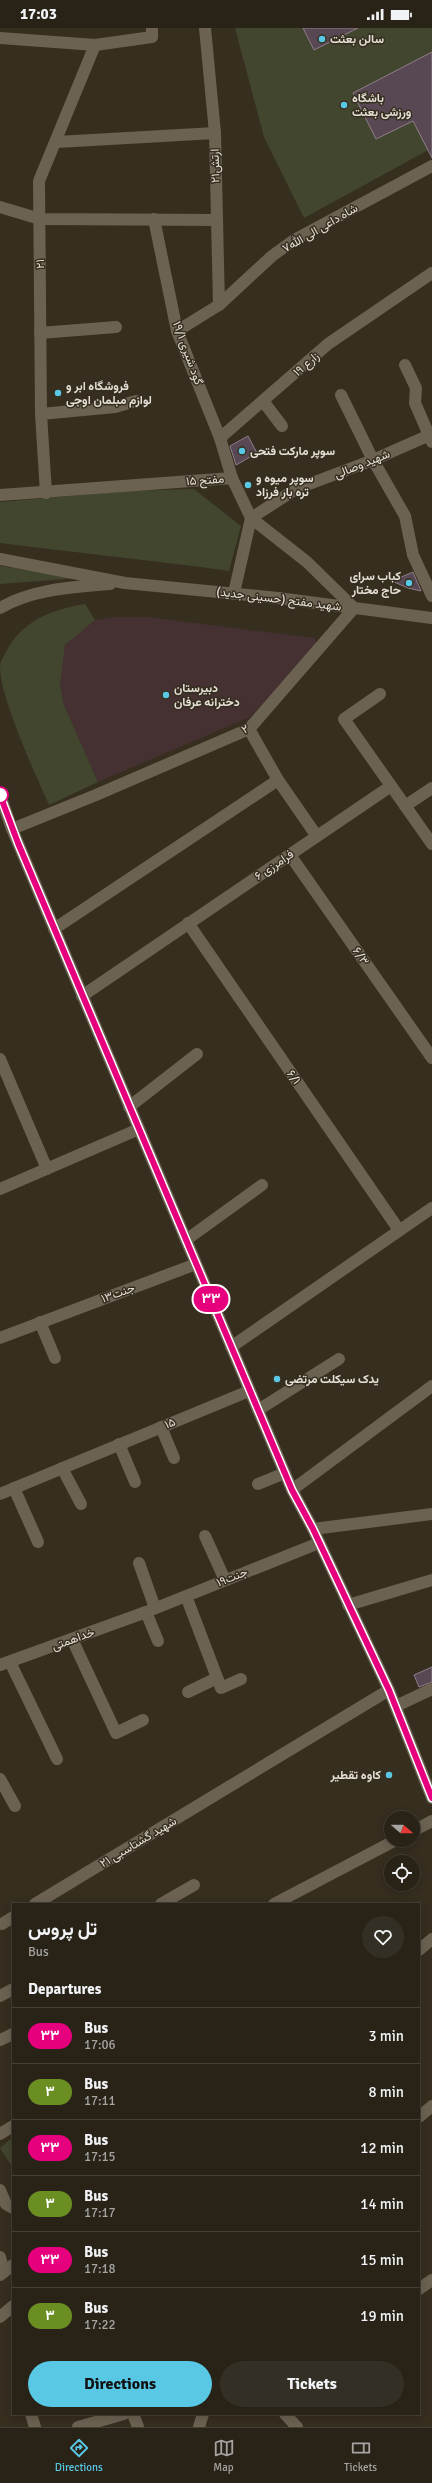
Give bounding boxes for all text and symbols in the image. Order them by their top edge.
text: 17:03 [20,5,57,23]
place label: سالن بعثت [330,32,384,47]
marker: سالن بعثت [317,34,327,44]
place label: باشگاه ورزشی بعثت [352,91,412,120]
marker: باشگاه ورزشی بعثت [339,100,349,110]
street label: ارتش۲۱ [208,149,223,183]
street label: شاه داعی الی الله۷ [280,201,361,256]
street label: ۲۱ [33,259,48,269]
street label: ۱۹/۱ گود شیری [169,319,206,387]
street label: ۱۹ زارع [290,349,323,380]
place label: فروشگاه ابر و لوازم مبلمان اوجی [66,379,152,408]
marker: فروشگاه ابر و لوازم مبلمان اوجی [53,388,63,398]
place label: سوپر مارکت فتحی [250,444,335,459]
marker: سوپر مارکت فتحی [237,446,247,456]
street label: شهید وصالی [332,447,392,482]
place label: سوپر میوه و تره بار فرزاد [256,471,314,500]
street label: مفتح ۱۵ [185,472,225,490]
marker: سوپر میوه و تره بار فرزاد [243,480,253,490]
place label: کباب سرای حاج مختار [349,569,402,598]
marker: کباب سرای حاج مختار [404,578,414,588]
street label: شهید مفتح (حسینی جدید) [215,584,342,616]
place label: دبیرستان دخترانه عرفان [174,681,240,710]
marker: دبیرستان دخترانه عرفان [161,690,171,700]
street label: ۲ [239,721,252,737]
unlabelled marker [0,786,9,804]
street label: فرامرزی ۶ [252,847,297,884]
street label: ۶/۳ [349,944,372,968]
street label: ۶/۱ [283,1067,304,1087]
street label: جنت۱۳ [99,1281,137,1306]
line badge: ۳۳ [193,1286,229,1312]
text: ۳۳ [201,1290,221,1307]
place label: یدک سیکلت مرتضی [285,1372,379,1387]
marker: یدک سیکلت مرتضی [272,1374,282,1384]
street label: ۱۵ [162,1415,178,1432]
street label: جنت۱۹ [214,1564,250,1591]
street label: خداهمتی [50,1625,97,1654]
place label: کاوه تقطیر [330,1768,382,1783]
marker: کاوه تقطیر [384,1770,394,1780]
north arrow [384,1811,420,1847]
map controls [384,1811,420,1891]
street label: شهید گشتاسبی ۲۱ [97,1814,179,1871]
button: locate [384,1855,420,1891]
button: heart [362,1916,404,1958]
text: تل پروس [28,1917,97,1941]
text: Bus [28,1944,49,1960]
text: Departures [28,1980,101,1998]
text: Bus [84,2019,108,2037]
text: ۳۳ [40,2027,60,2044]
text: 3 min [368,2027,404,2045]
text: 17:06 [84,2037,116,2053]
text: Bus [84,2075,108,2093]
text: ۳ [45,2083,55,2100]
text: 8 min [368,2083,404,2101]
text: 17:11 [84,2093,116,2109]
text: Bus [84,2131,108,2149]
text: ۳۳ [40,2139,60,2156]
text: 12 min [360,2139,404,2157]
text: 17:15 [84,2149,116,2165]
text: Bus [84,2187,108,2205]
text: ۳ [45,2195,55,2212]
text: 14 min [360,2195,404,2213]
text: 17:17 [84,2205,116,2221]
text: Bus [84,2243,108,2261]
text: ۳۳ [40,2251,60,2268]
text: 15 min [360,2251,404,2269]
text: 17:18 [84,2261,116,2277]
text: Bus [84,2299,108,2317]
text: ۳ [45,2307,55,2324]
text: 19 min [360,2307,404,2325]
text: 17:22 [84,2317,116,2333]
button: Directions [28,2361,212,2407]
button: Tickets [220,2361,404,2407]
tab: Directions [55,2437,103,2474]
tab: Map [213,2437,235,2474]
tab: Tickets [344,2437,377,2474]

